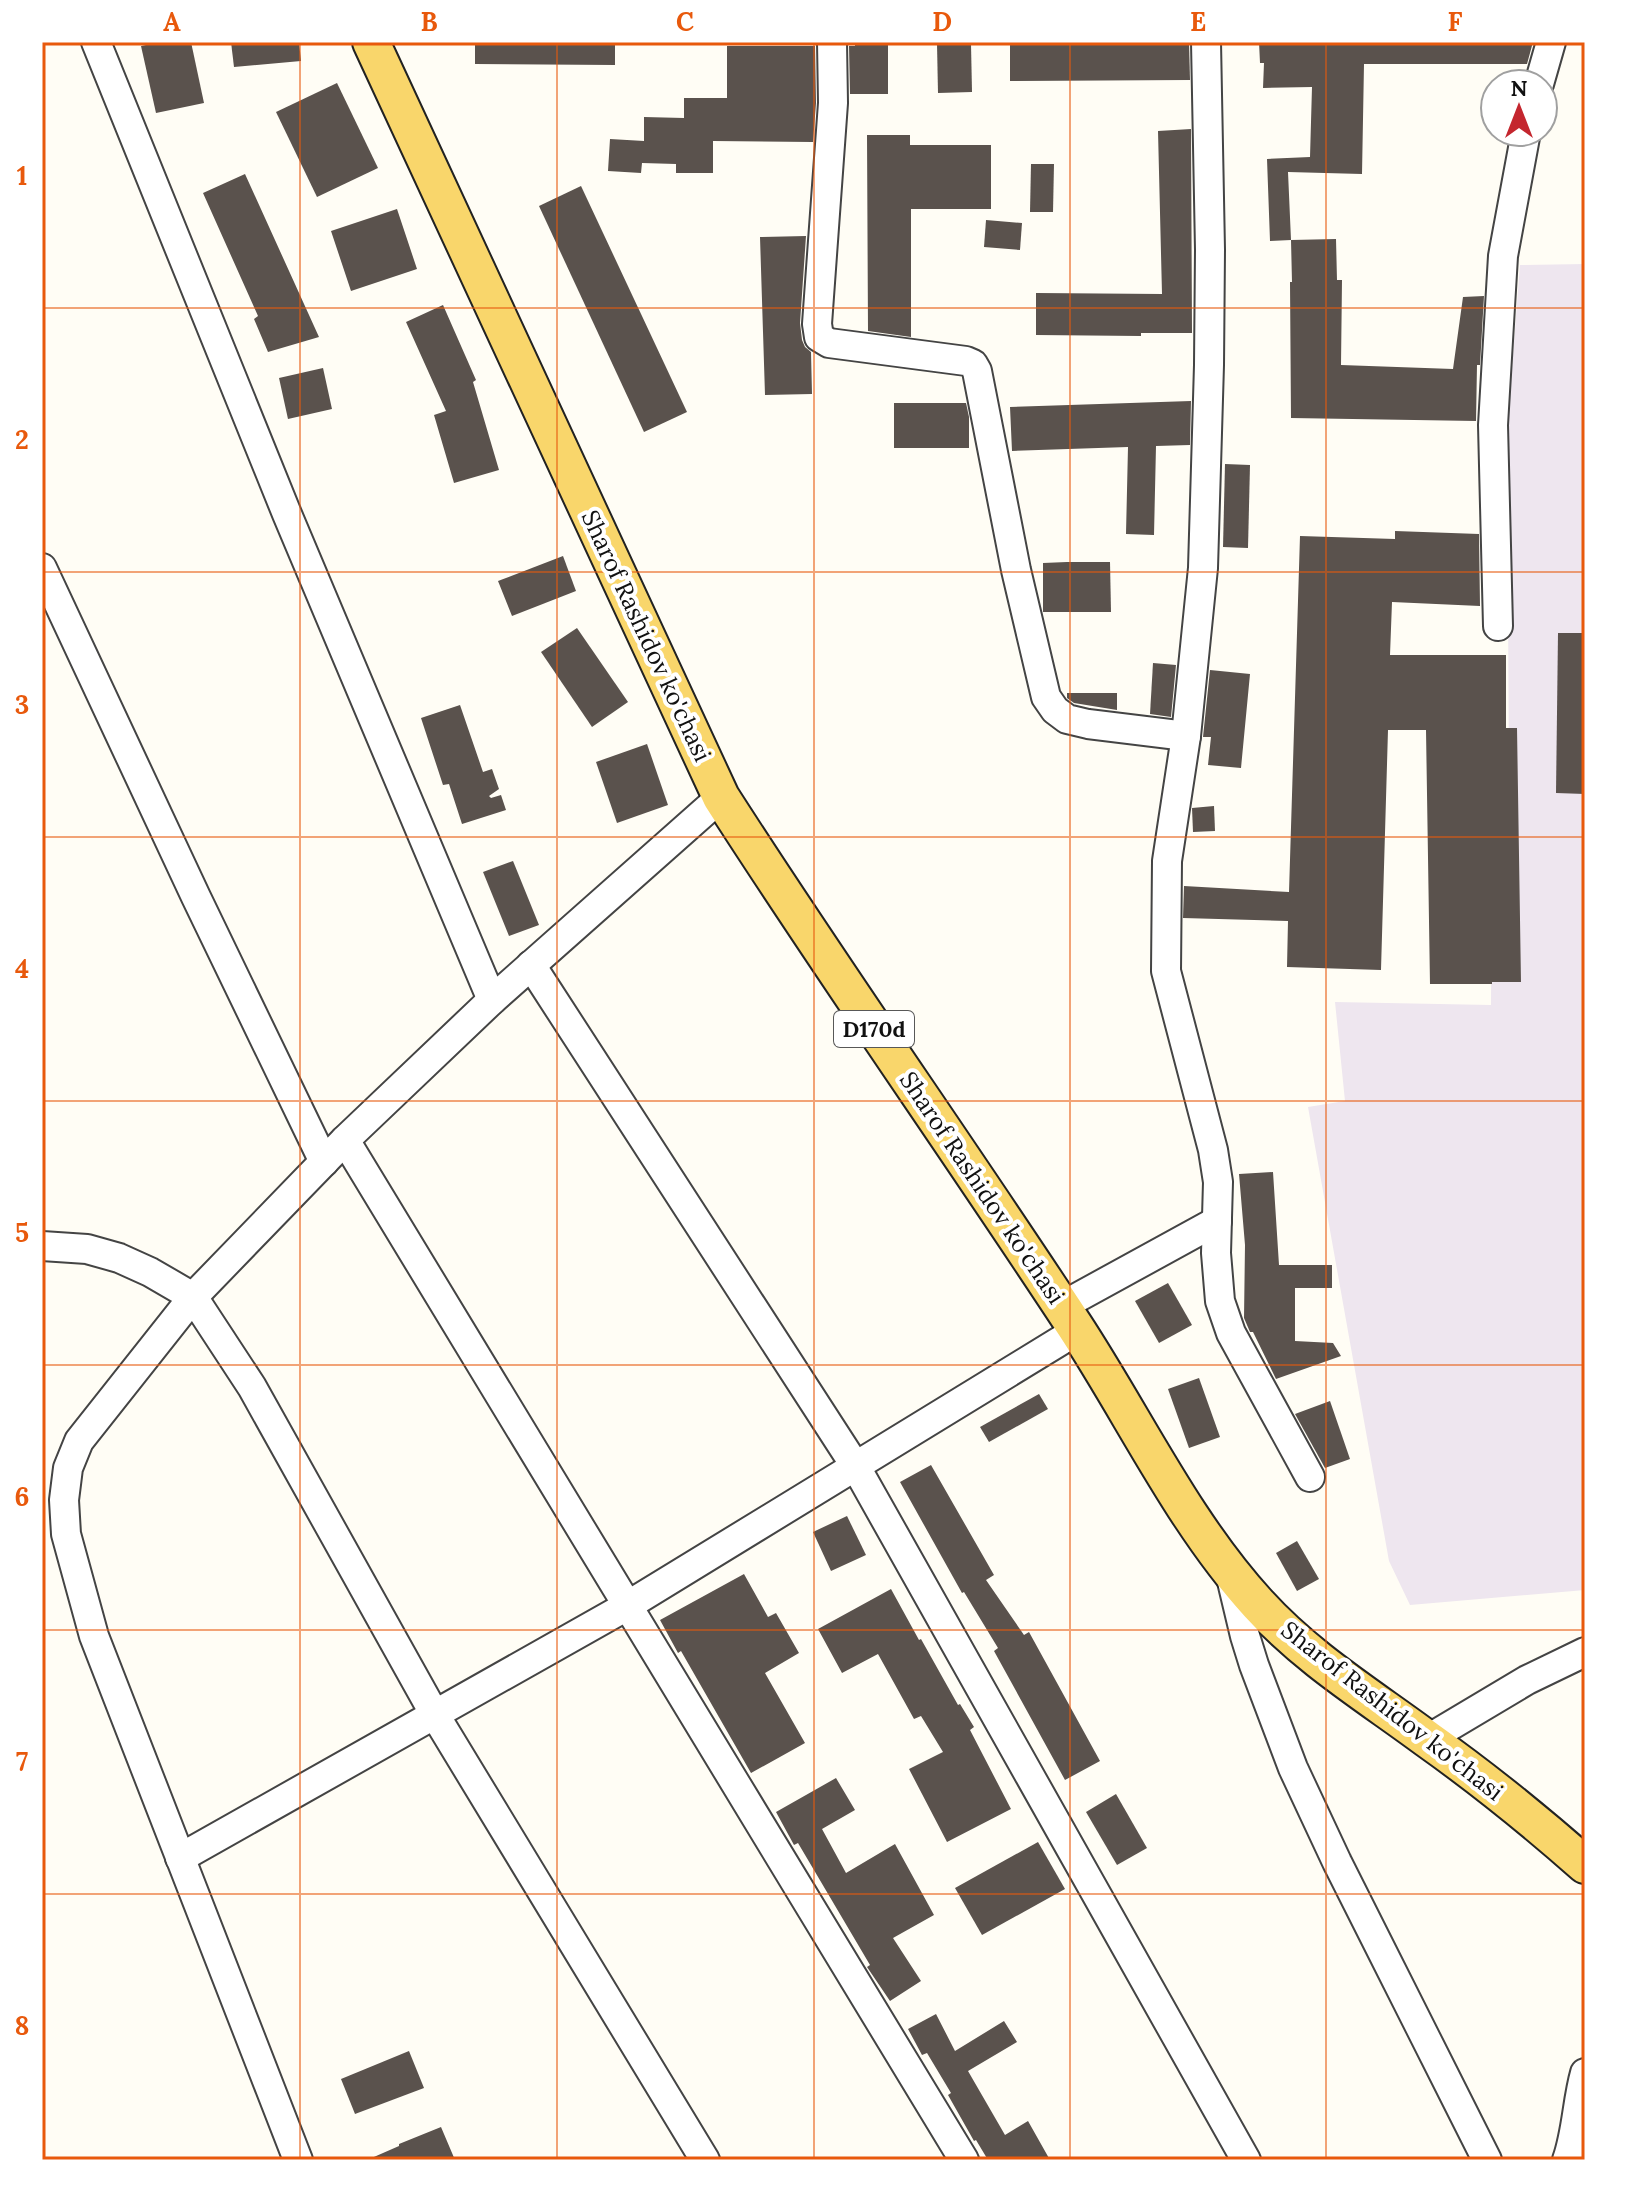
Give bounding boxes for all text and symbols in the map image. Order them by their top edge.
text: A [163,5,181,38]
text: B [420,5,438,38]
text: C [676,5,694,38]
text: D [932,5,952,38]
text: E [1190,5,1206,38]
text: F [1448,5,1463,38]
north arrow [1479,68,1559,148]
text: N [1510,74,1528,102]
text: 1 [17,159,27,192]
text: 2 [15,423,29,456]
street label: Sharof Rashidov ko'chasi [575,505,718,766]
text: 3 [15,688,29,721]
text: 4 [15,952,29,985]
road number: D170d [834,1011,914,1047]
street label: Sharof Rashidov ko'chasi [893,1066,1072,1310]
text: 5 [15,1216,29,1249]
text: 6 [15,1480,29,1513]
street label: Sharof Rashidov ko'chasi [1275,1614,1510,1807]
text: 7 [16,1745,28,1778]
text: 8 [15,2009,29,2042]

